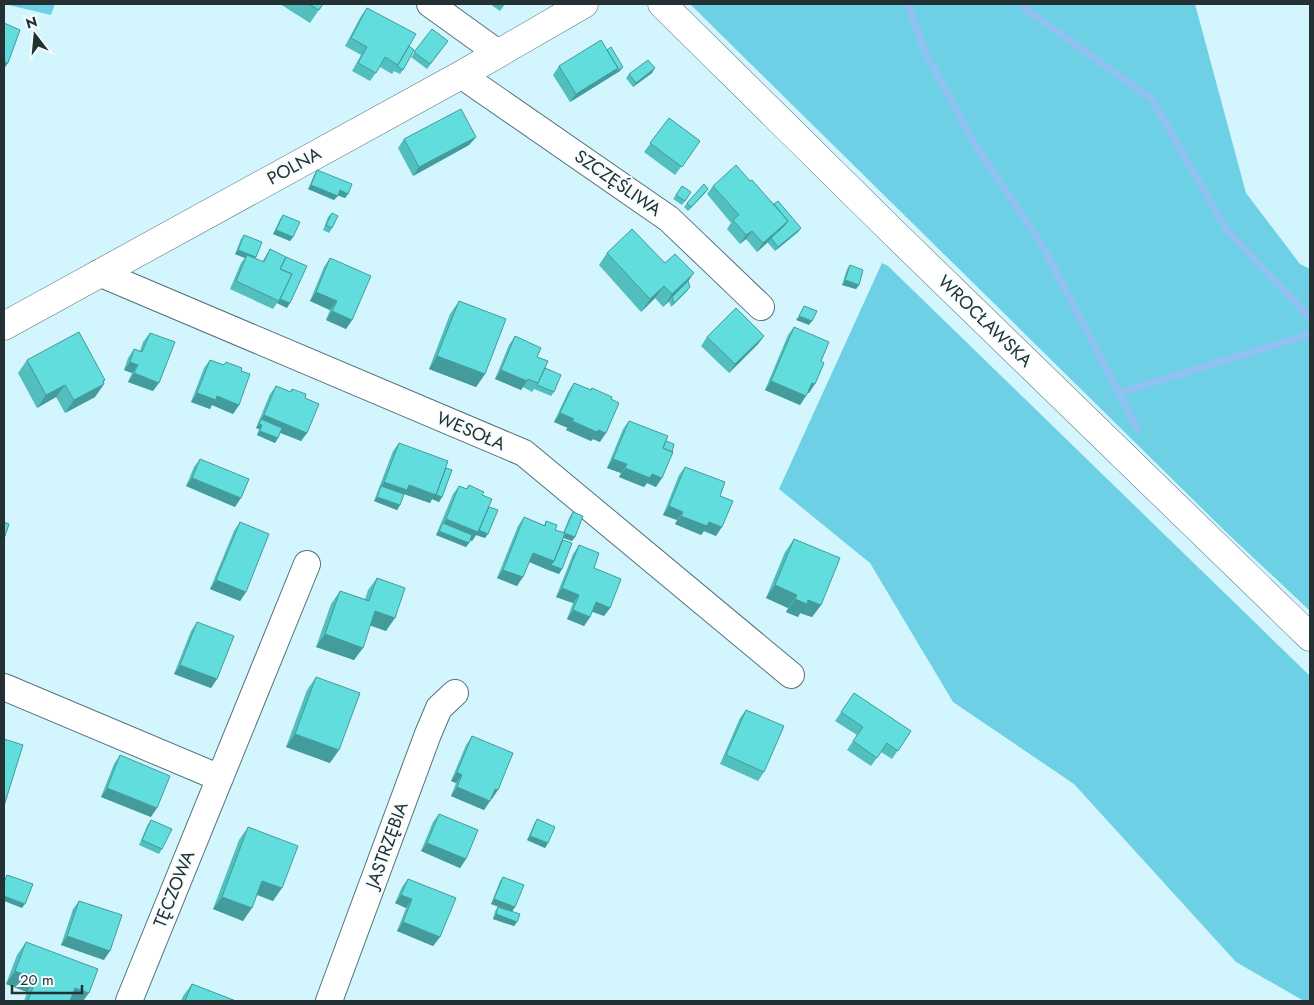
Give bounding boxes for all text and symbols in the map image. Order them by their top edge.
north arrow [10,10,60,60]
text: N [23,11,40,34]
street label: POLNA [262,141,326,191]
street label: SZCZĘŚLIWA [569,143,667,223]
street label: WROCŁAWSKA [932,269,1038,373]
street label: WESOŁA [433,405,509,457]
street label: JASTRZĘBIA [359,798,415,894]
street label: TĘCZOWA [147,847,201,931]
scale bar [12,962,82,994]
text: 20 m [20,969,54,991]

